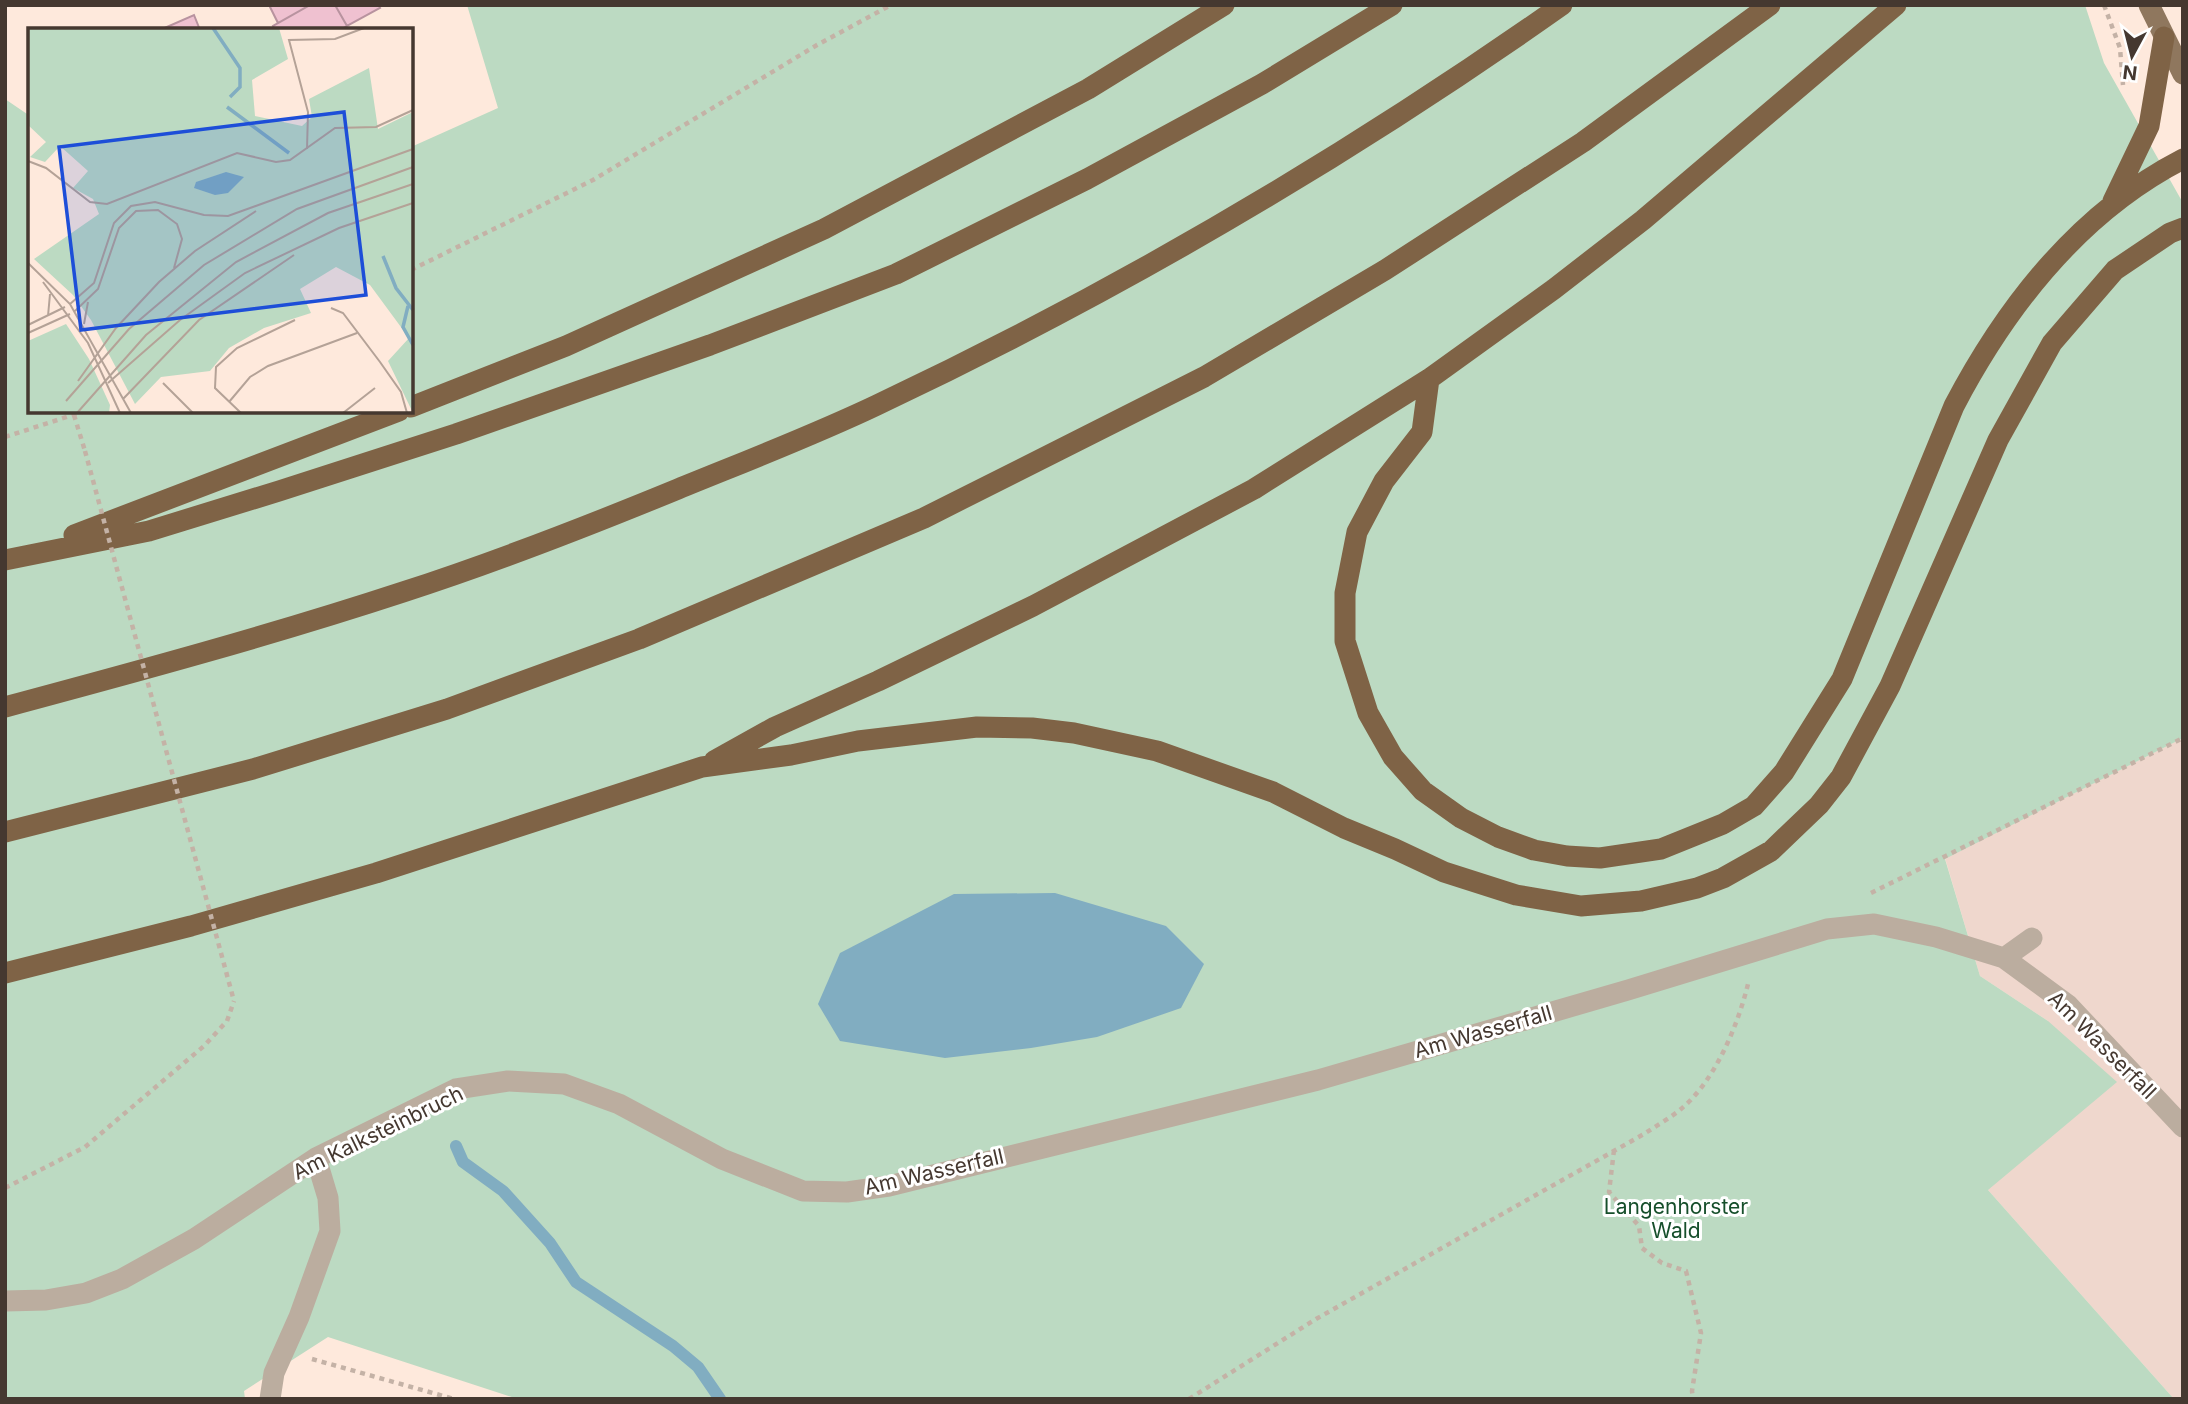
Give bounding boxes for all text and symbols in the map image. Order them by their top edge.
north arrow [2097,21,2167,91]
inset map [28,28,413,413]
text: N [2121,60,2139,85]
street label: Am Wasserfall [2043,986,2161,1104]
street label: Am Wasserfall [1411,1000,1555,1063]
street label: Am Kalksteinbruch [289,1080,467,1185]
street label: Am Wasserfall [862,1143,1006,1200]
park label: Langenhorster Wald [1604,1194,1748,1243]

